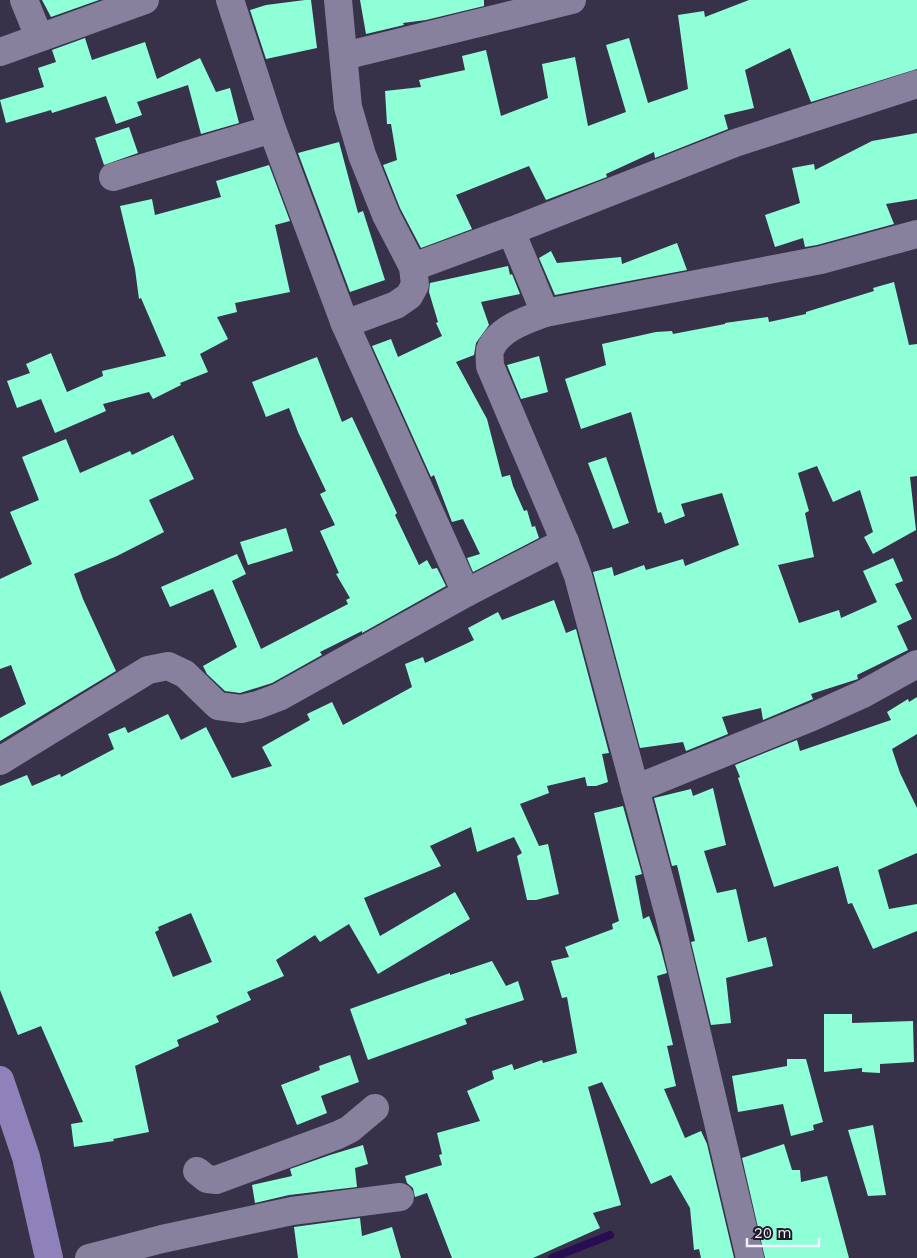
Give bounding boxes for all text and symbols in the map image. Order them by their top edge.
scale bar [747,1216,820,1248]
text: 20 m [754,1224,792,1242]

